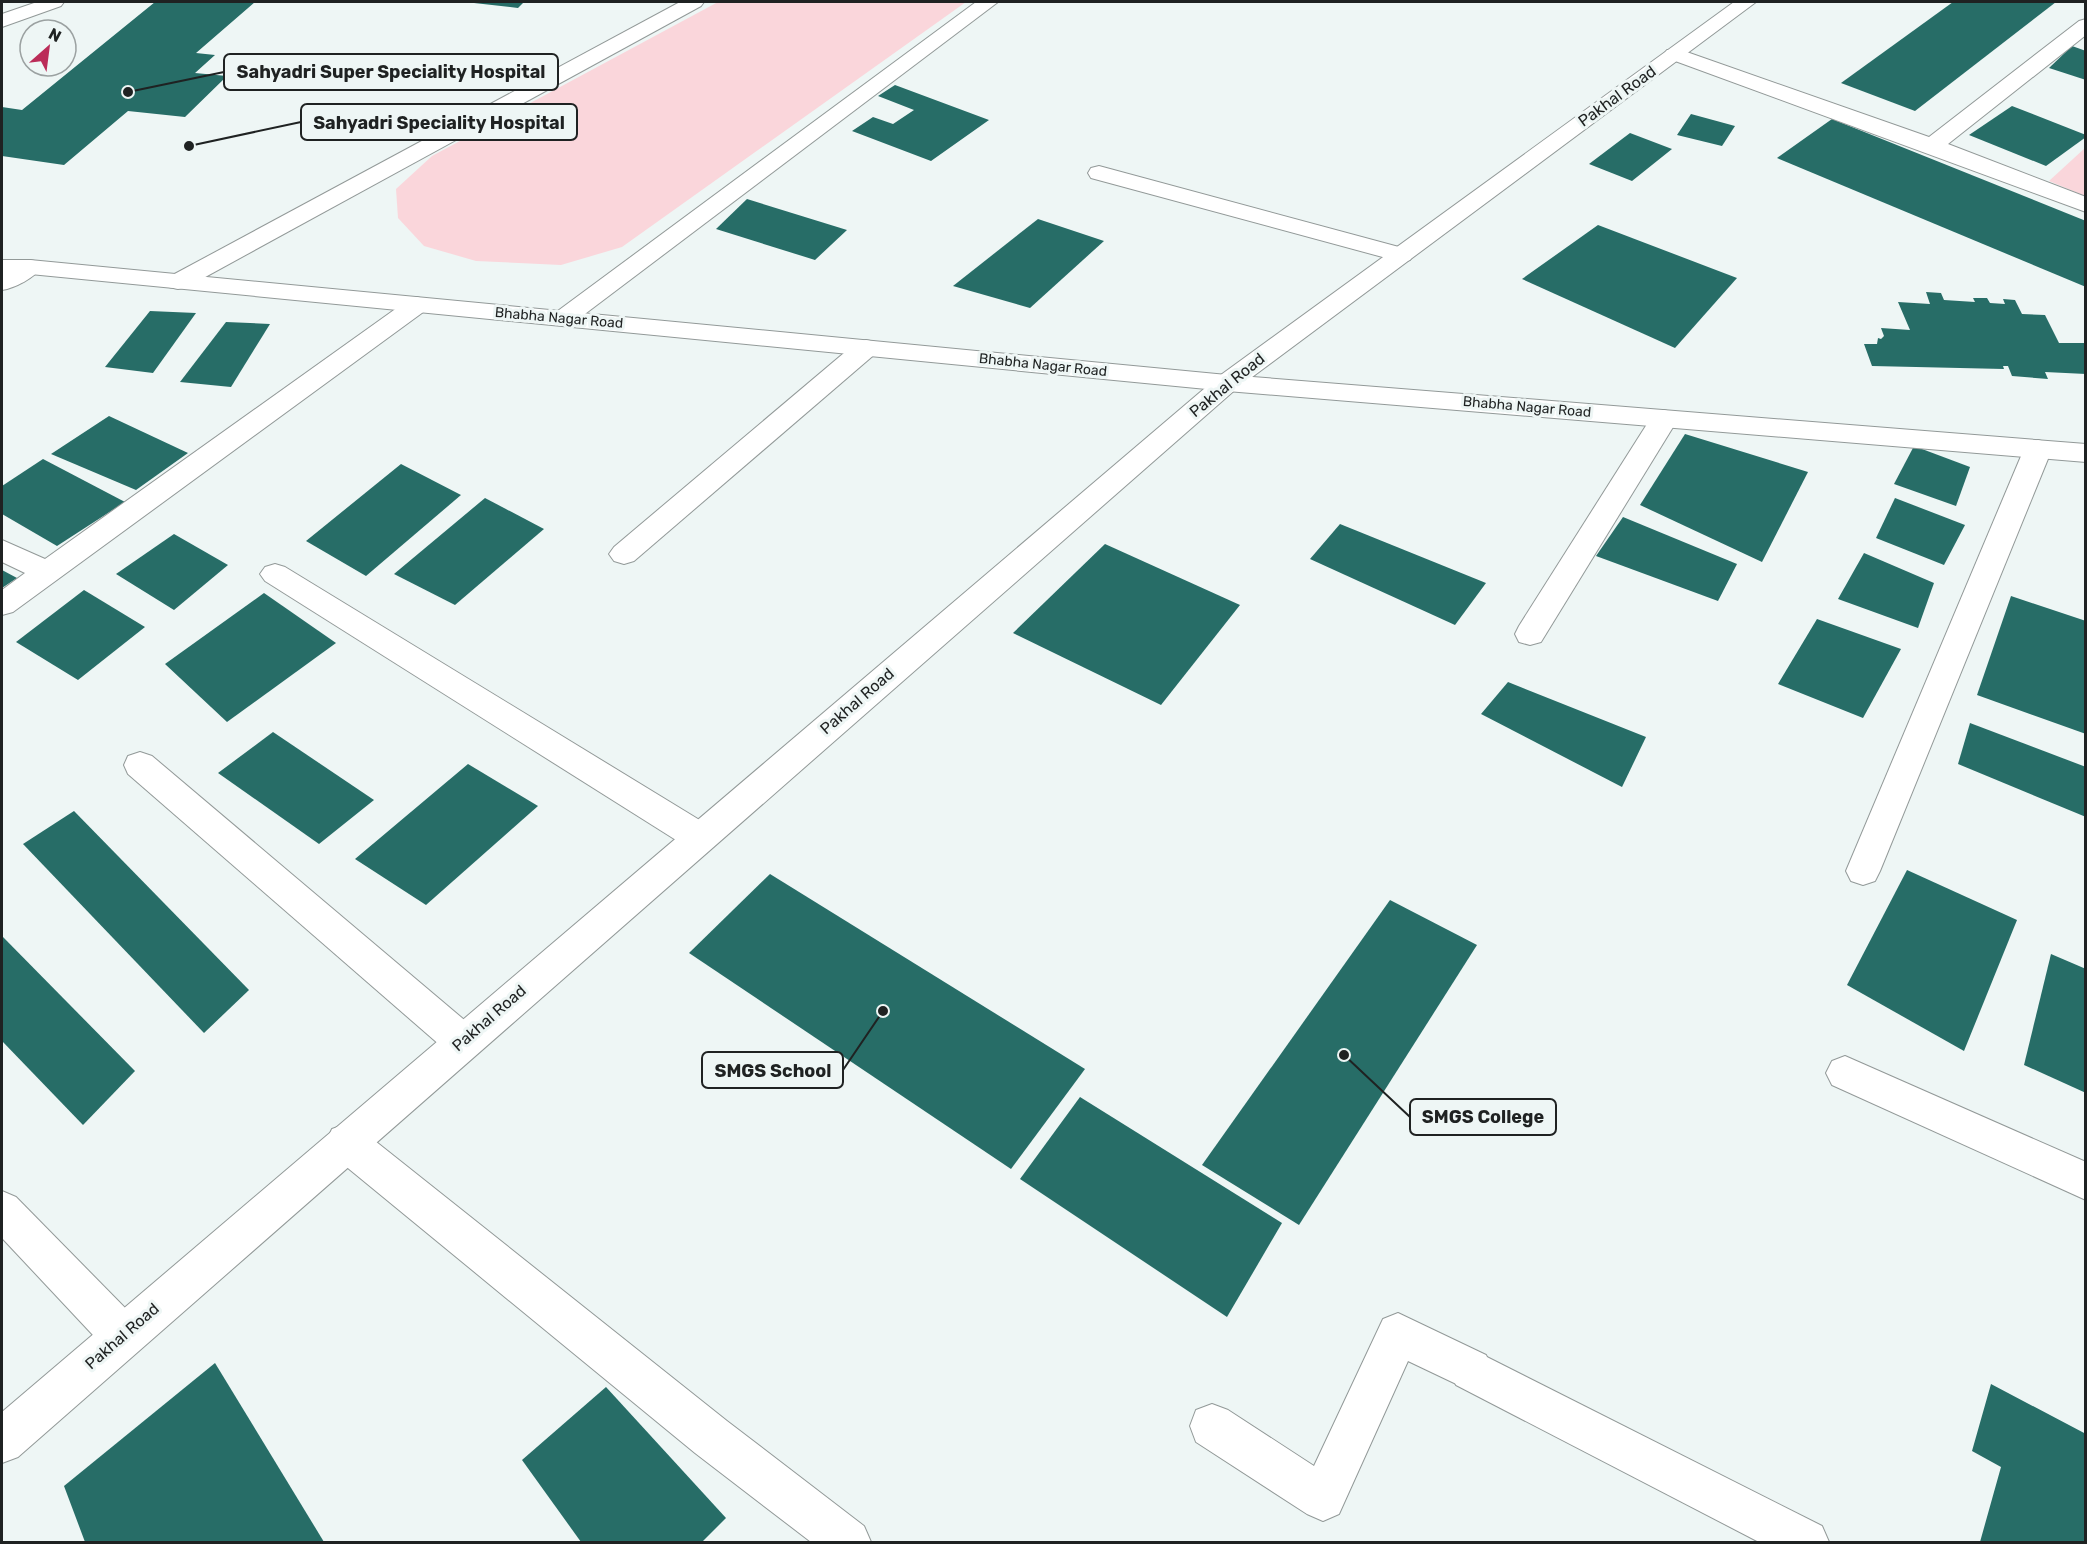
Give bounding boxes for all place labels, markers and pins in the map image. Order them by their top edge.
callout: Sahyadri Super Speciality Hospital [224,54,558,90]
callout: Sahyadri Speciality Hospital [301,104,577,140]
callout: SMGS School [702,1052,843,1088]
callout: SMGS College [1410,1099,1556,1135]

